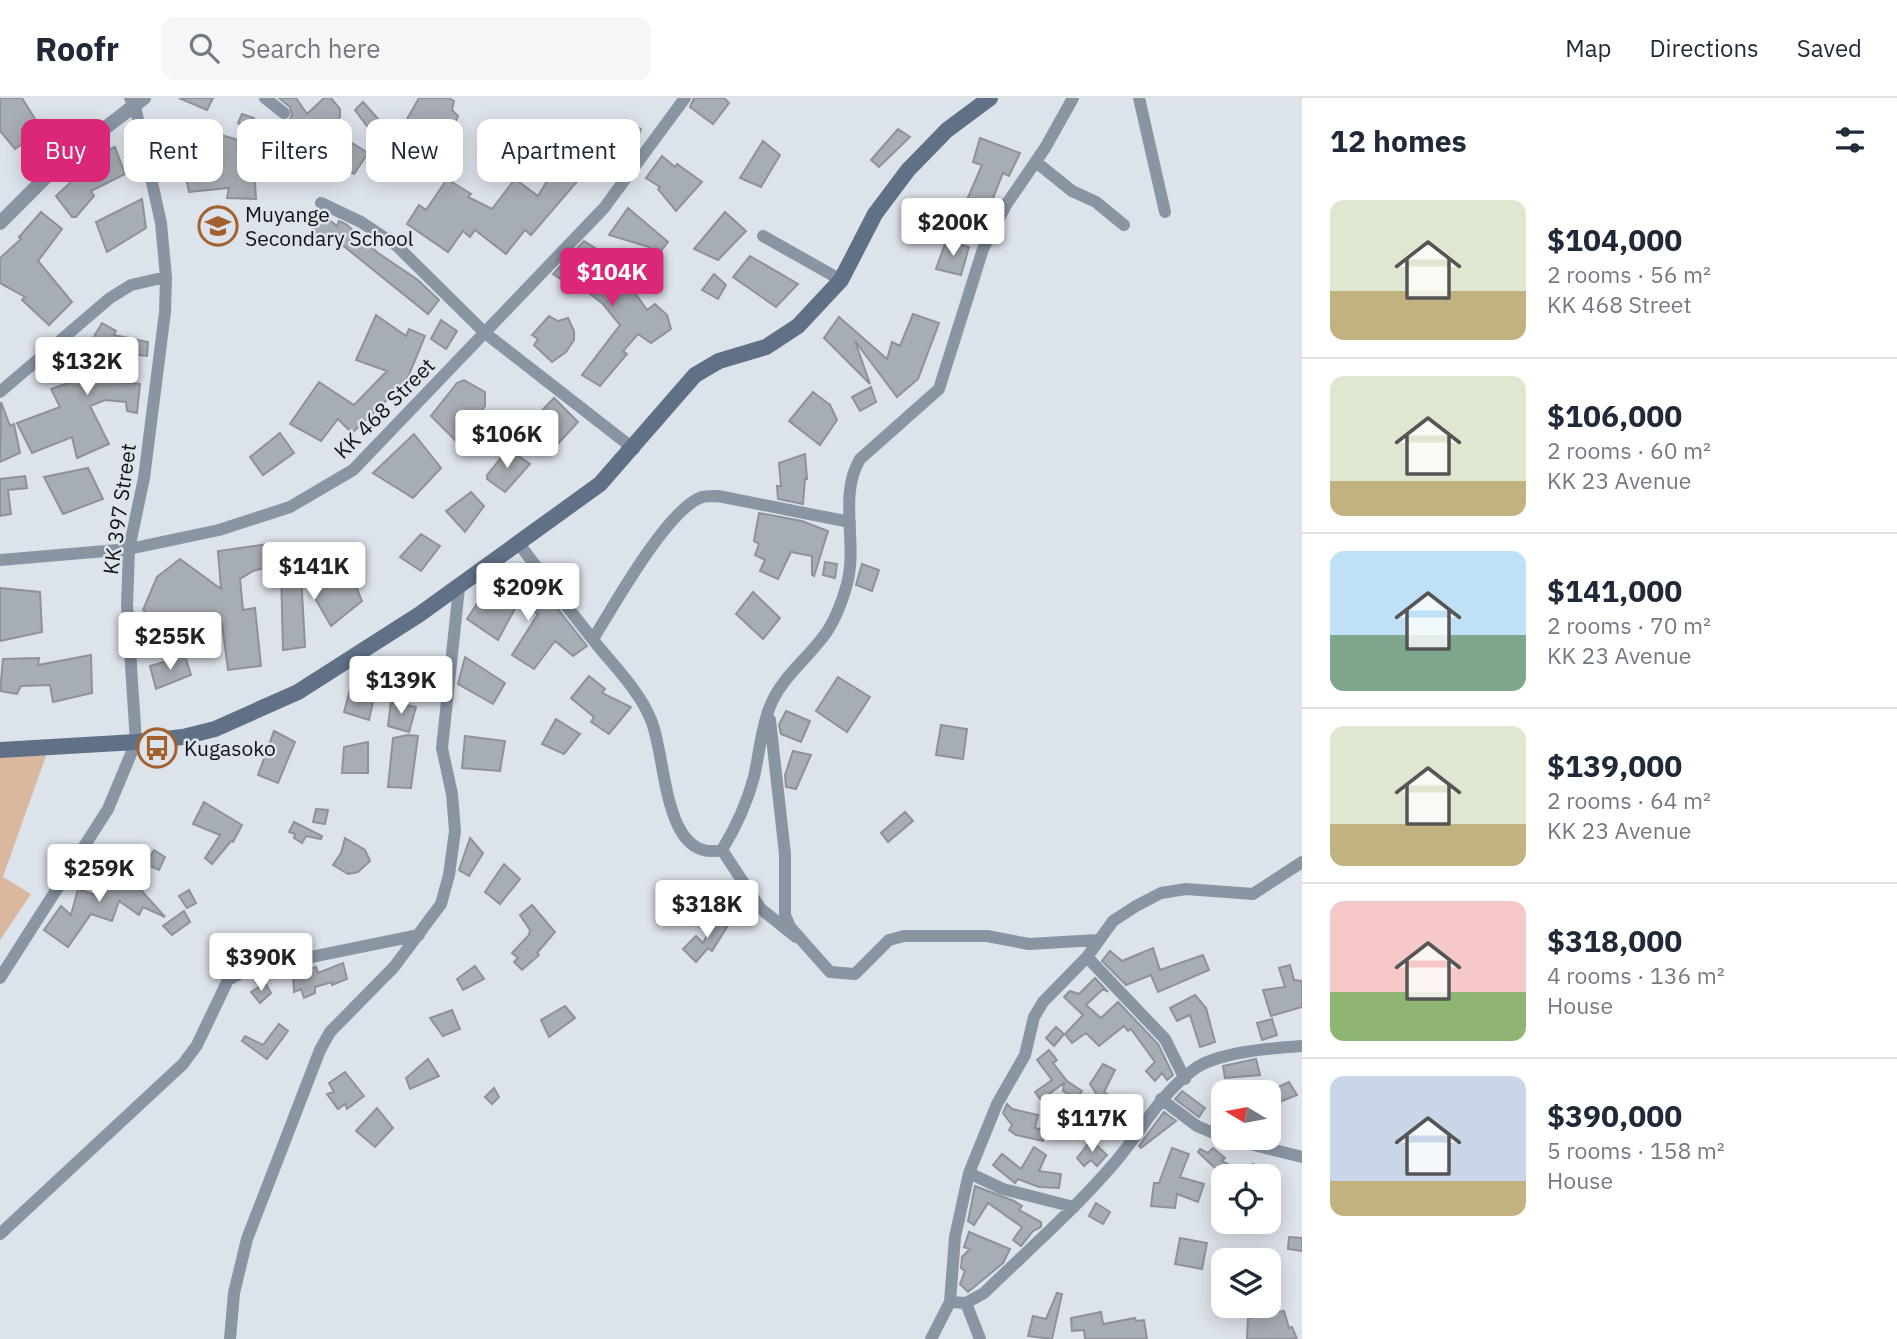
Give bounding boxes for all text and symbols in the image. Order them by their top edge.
search box [161,17,651,80]
text: Roofr [35,27,119,70]
icon: search [185,29,223,67]
text: Search here [241,31,380,65]
text: Map [1565,32,1611,64]
text: Directions [1649,32,1759,64]
text: Saved [1797,32,1862,64]
chip: Buy [21,119,110,182]
chip: Rent [124,119,223,182]
chip: Filters [237,119,352,182]
chip: New [366,119,463,182]
chip: Apartment [477,119,640,182]
text: 12 homes [1330,121,1467,160]
icon: filters [1831,121,1869,159]
pin: $200K [904,198,1002,258]
place label: Muyange Secondary School [245,200,414,252]
school or university icon: Muyange Secondary School [197,205,239,247]
text: $200K [917,206,989,236]
text: $104,000 [1547,220,1682,259]
icon: home [1386,228,1470,312]
pin: $104K [563,248,661,308]
text: $104K [576,256,648,286]
text: 2 rooms · 56 m² [1547,259,1711,289]
text: KK 468 Street [1547,289,1692,319]
pin: $132K [38,338,136,397]
text: $132K [51,345,123,375]
street label: KK 468 Street [327,351,441,465]
text: $106,000 [1547,396,1682,435]
icon: home [1386,404,1470,488]
pin: $106K [458,410,556,470]
text: $106K [471,418,543,448]
text: 2 rooms · 60 m² [1547,435,1711,465]
street label: KK 397 Street [96,442,142,576]
text: KK 23 Avenue [1547,465,1691,495]
pin: $141K [265,542,363,602]
text: $141K [278,550,350,580]
pin: $209K [479,564,577,623]
text: $209K [492,571,564,601]
text: $141,000 [1547,571,1682,610]
icon: home [1386,579,1470,663]
text: 2 rooms · 70 m² [1547,610,1711,640]
pin: $255K [121,612,219,672]
text: $255K [134,620,206,650]
text: KK 23 Avenue [1547,640,1691,670]
pin: $139K [352,656,450,716]
text: $139K [365,664,437,694]
bus stop icon: Kugasoko [136,727,178,769]
place label: Kugasoko [184,734,276,762]
text: $139,000 [1547,746,1682,785]
icon: home [1386,754,1470,838]
text: 2 rooms · 64 m² [1547,785,1711,815]
text: KK 23 Avenue [1547,815,1691,845]
pin: $259K [50,844,148,904]
text: $259K [63,852,135,882]
pin: $318K [658,880,756,940]
text: $318K [671,888,743,918]
text: $318,000 [1547,921,1682,960]
icon: home [1386,929,1470,1013]
pin: $390K [212,934,310,993]
text: $390K [225,941,297,971]
text: 4 rooms · 136 m² [1547,960,1725,990]
text: House [1547,990,1613,1020]
north arrow [1211,1080,1281,1150]
map controls [1211,1080,1281,1318]
pin: $117K [1043,1094,1141,1154]
text: $390,000 [1547,1096,1682,1135]
text: $117K [1056,1102,1128,1132]
icon: home [1386,1104,1470,1188]
text: 5 rooms · 158 m² [1547,1135,1725,1165]
button: locate [1211,1164,1281,1234]
text: House [1547,1165,1613,1195]
button: layers [1211,1248,1281,1318]

